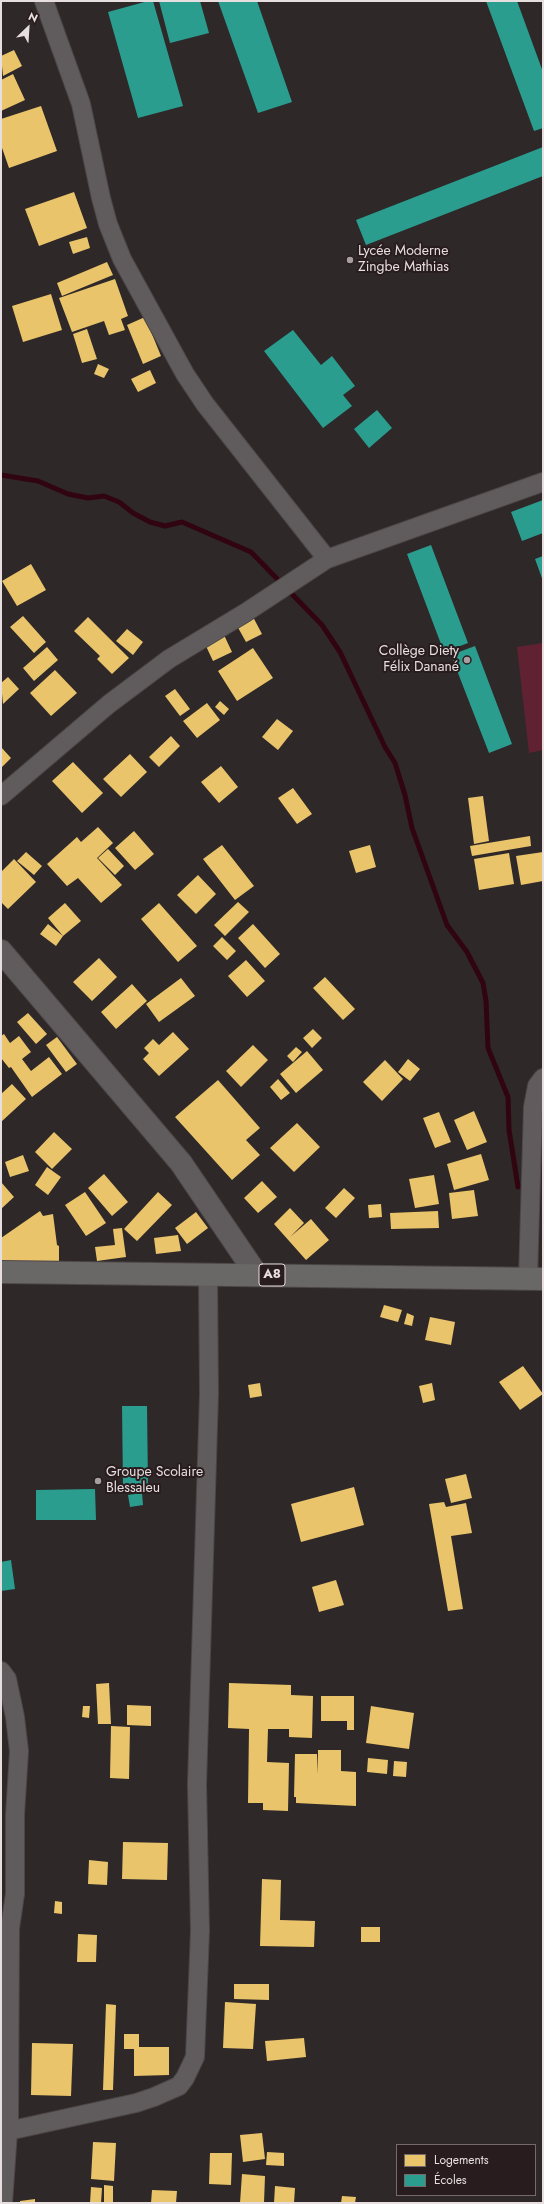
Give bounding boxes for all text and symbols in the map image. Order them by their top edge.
north arrow [8,8,48,48]
text: N [26,8,40,26]
place label: Lycée Moderne Zingbe Mathias [358,244,449,276]
marker: Lycée Moderne Zingbe Mathias [345,255,355,265]
place label: Collège Diety Félix Danané [379,644,459,676]
marker: Collège Diety Félix Danané [462,655,472,665]
road number: A8 [259,1264,285,1286]
place label: Groupe Scolaire Blessaleu [106,1465,203,1498]
marker: Groupe Scolaire Blessaleu [93,1476,103,1486]
legend [396,2144,536,2196]
text: Logements [434,2151,489,2169]
text: Écoles [434,2171,467,2189]

